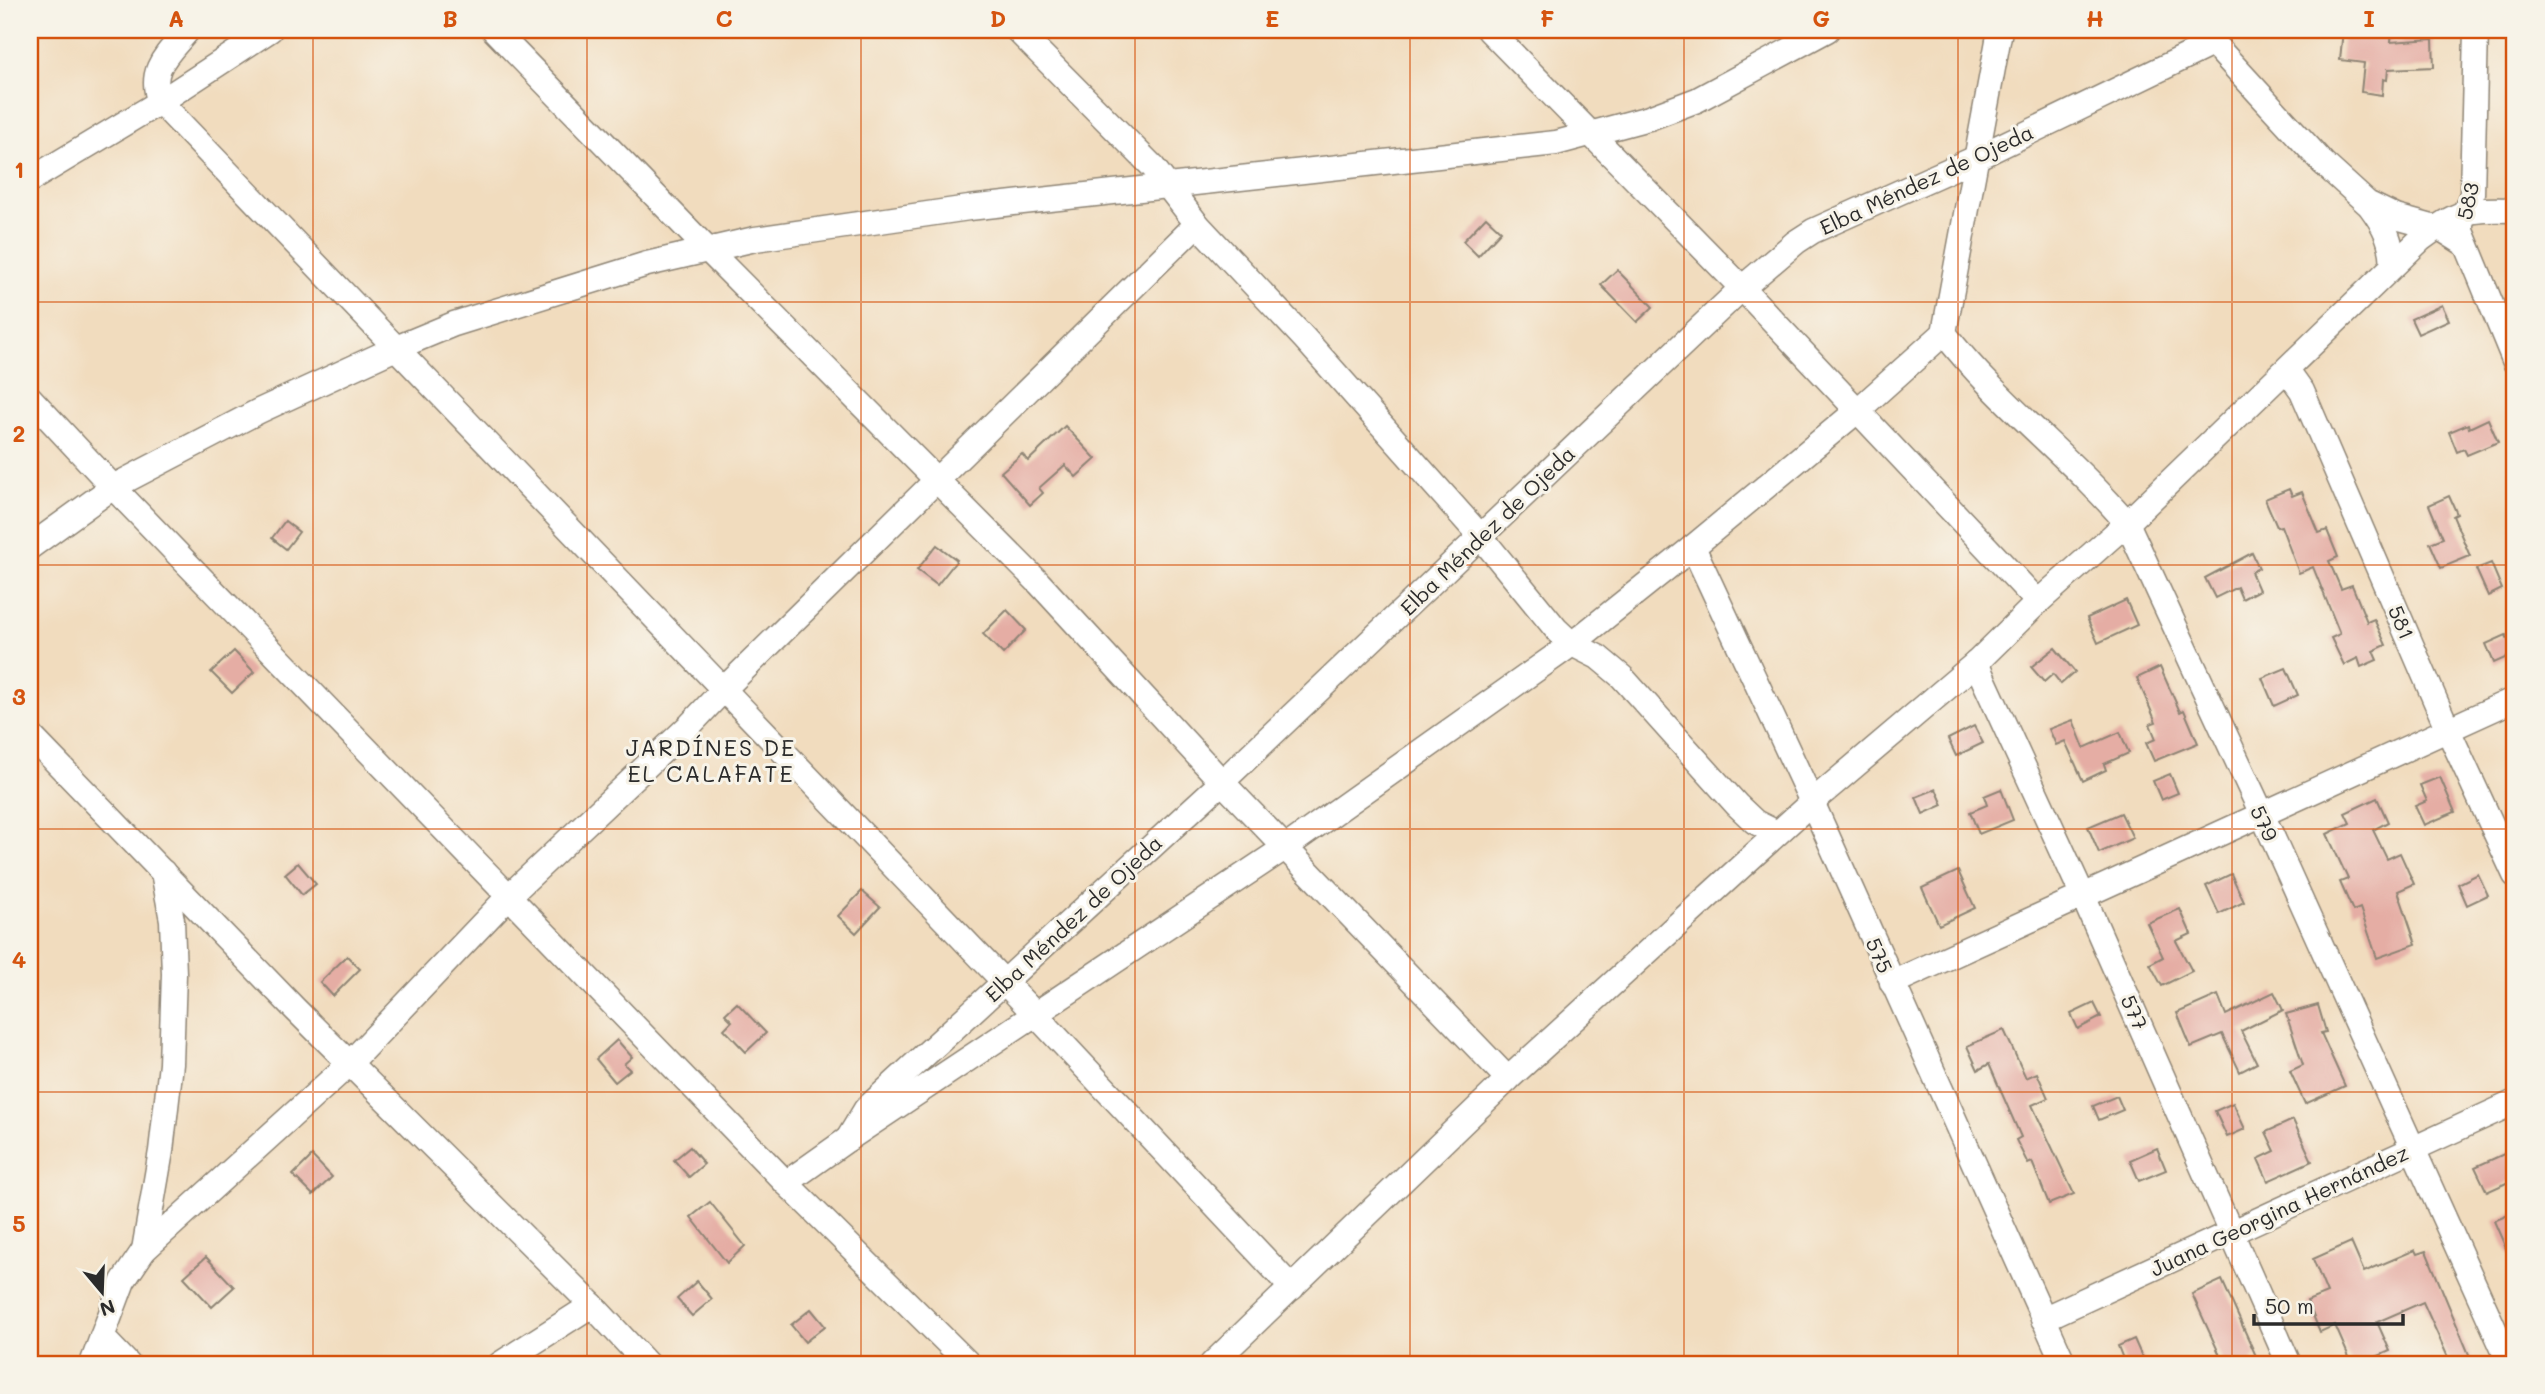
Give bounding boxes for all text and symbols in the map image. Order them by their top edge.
text: A [168,3,184,33]
text: B [442,3,458,33]
text: C [715,3,733,33]
text: D [990,3,1006,33]
text: E [1265,3,1279,33]
text: F [1540,3,1554,33]
text: G [1812,3,1830,33]
text: H [2086,3,2104,33]
text: I [2363,3,2375,33]
street label: Elba Méndez de Ojeda [1815,118,2037,240]
text: 1 [14,154,24,184]
street label: 583 [2450,180,2484,222]
text: 2 [13,418,25,448]
street label: Elba Méndez de Ojeda [1394,439,1580,621]
street label: 581 [2383,601,2421,643]
text: 3 [12,681,26,711]
district label: JARDÍNES DE EL CALAFATE [626,732,796,788]
street label: 579 [2245,801,2285,845]
street label: Elba Méndez de Ojeda [979,829,1167,1007]
street label: 575 [1860,933,1900,977]
text: 4 [12,944,26,974]
street label: 577 [2115,990,2155,1034]
street label: Juana Georgina Hernández [2146,1138,2412,1282]
text: 5 [12,1208,26,1238]
north arrow [66,1258,136,1328]
scale bar [2254,1282,2403,1326]
text: 50 m [2265,1292,2314,1319]
text: N [97,1294,119,1323]

